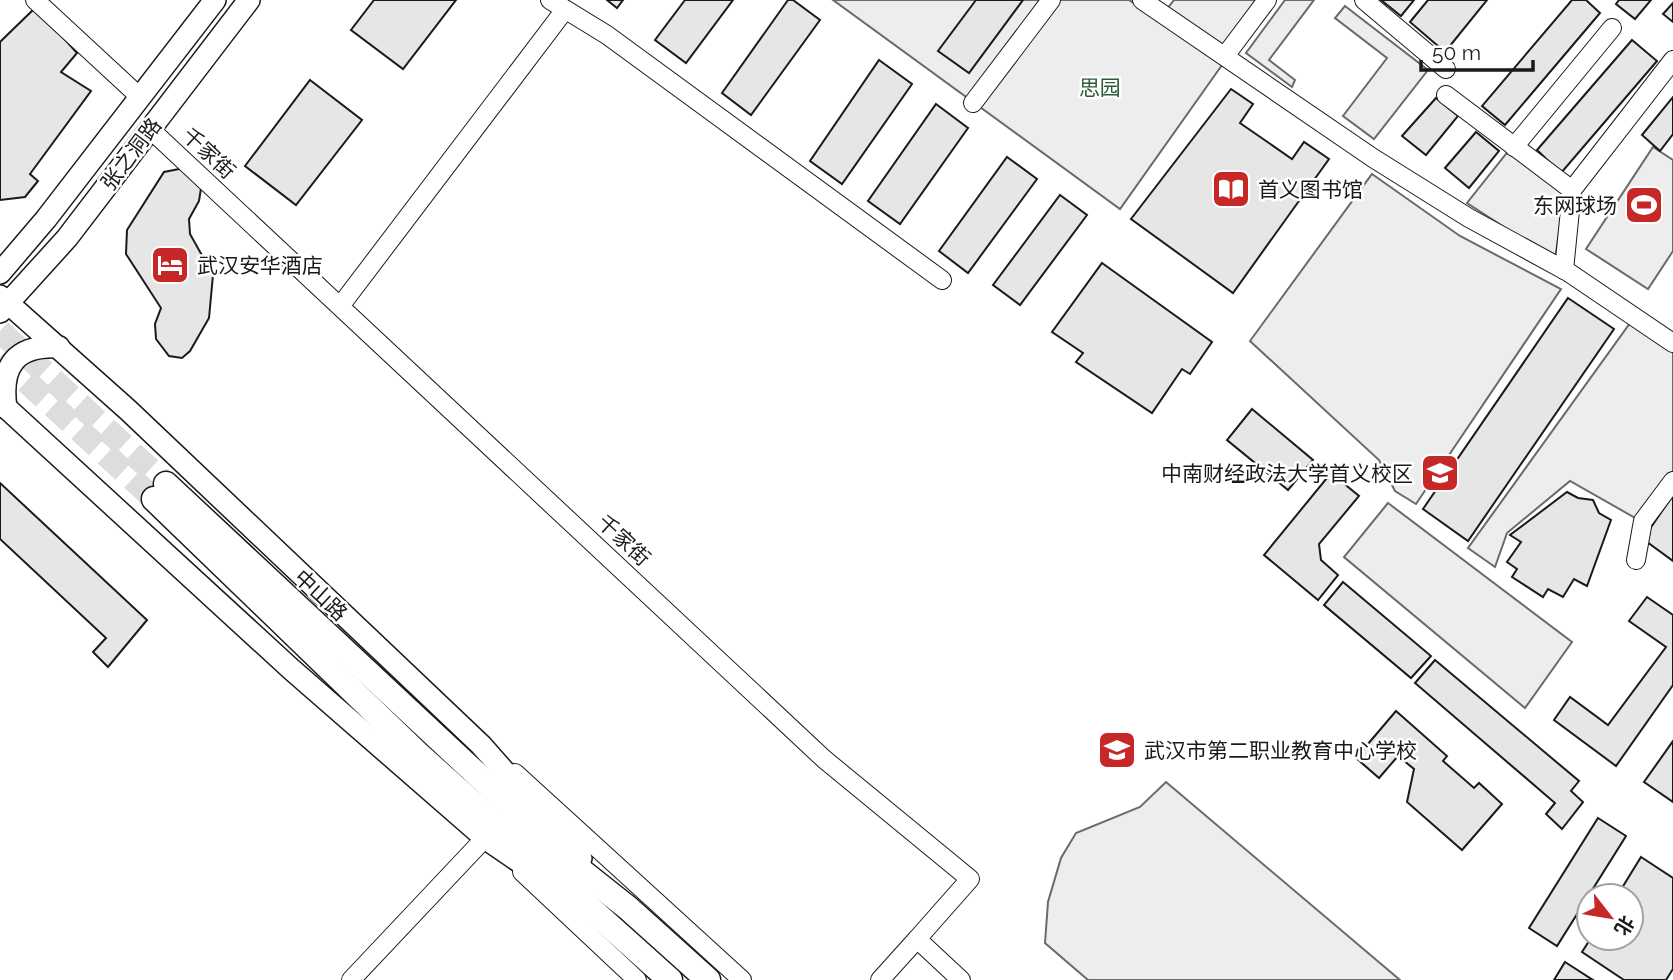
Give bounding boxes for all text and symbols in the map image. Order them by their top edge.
scale bar [1421,28,1533,72]
text: 50 m [1432,40,1481,65]
park label: 思园 [1079,75,1121,100]
street label: 张之洞路 [96,113,166,195]
street label: 千家街 [177,122,241,184]
library icon: 首义图书馆 [1210,168,1252,210]
place label: 首义图书馆 [1258,177,1363,202]
sports icon: 东网球场 [1623,184,1665,226]
place label: 东网球场 [1533,193,1617,218]
hotel icon: 武汉安华酒店 [149,244,191,286]
place label: 武汉安华酒店 [197,253,323,278]
school or university icon: 中南财经政法大学首义校区 [1419,452,1461,494]
place label: 中南财经政法大学首义校区 [1161,461,1413,486]
street label: 千家街 [592,509,656,571]
street label: 中山路 [289,564,353,626]
school or university icon: 武汉市第二职业教育中心学校 [1096,729,1138,771]
place label: 武汉市第二职业教育中心学校 [1144,738,1417,763]
north arrow [1575,882,1645,952]
text: 北 [1610,912,1639,940]

